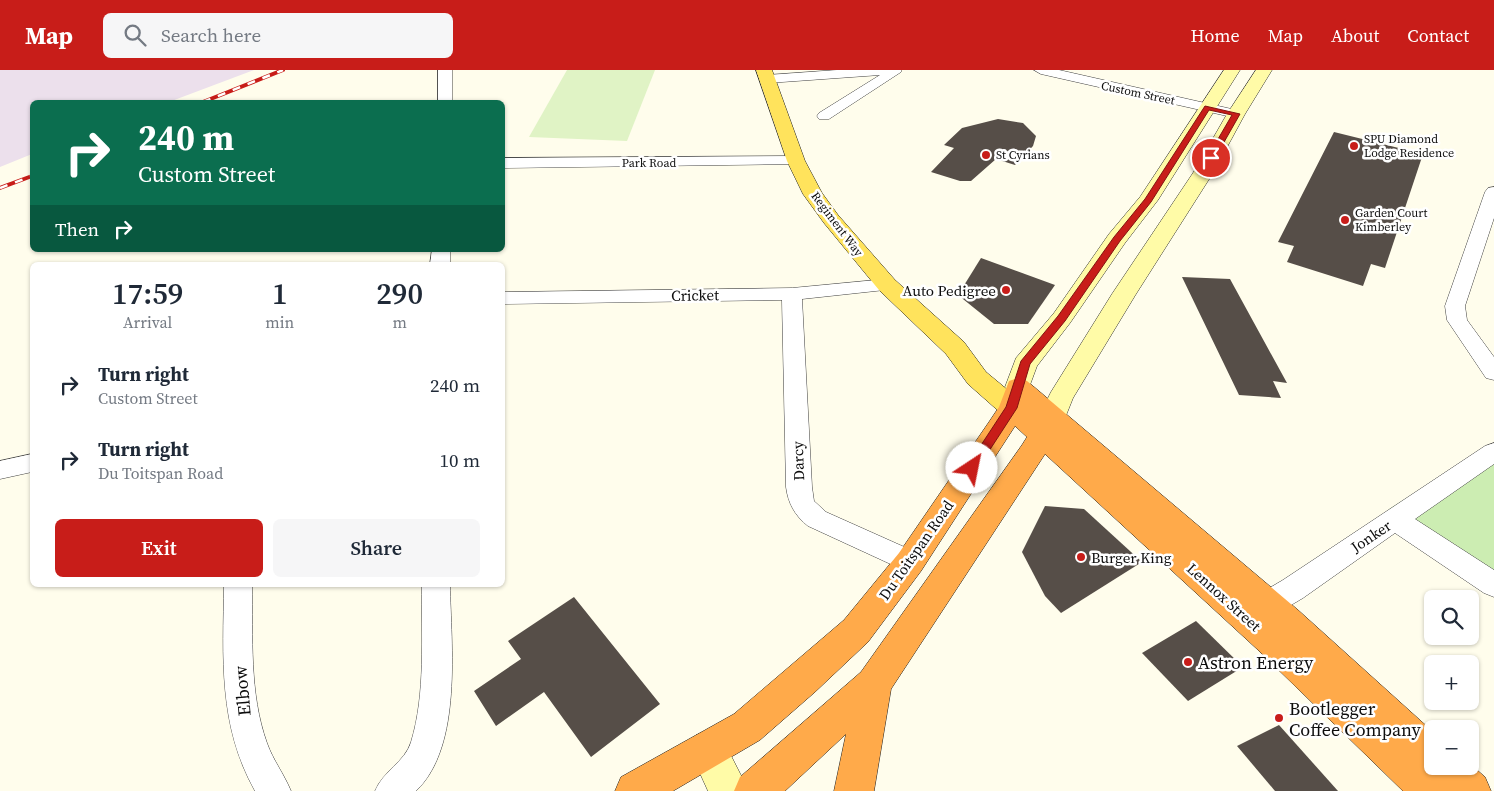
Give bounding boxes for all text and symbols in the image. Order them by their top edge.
search box [103,13,453,58]
text: Map [25,19,73,52]
icon: search [121,21,149,49]
text: Search here [161,22,261,48]
text: Home [1191,23,1240,48]
text: Map [1268,23,1303,48]
text: About [1331,23,1379,48]
text: Contact [1407,23,1469,48]
street label: Custom Street [1100,77,1176,109]
text: 240 m [138,114,234,162]
icon: right [55,120,120,185]
place label: SPU Diamond Lodge Residence [1364,131,1454,161]
pin [1190,137,1232,179]
marker: SPU Diamond Lodge Residence [1348,140,1360,152]
icon: arrive [1197,144,1225,172]
place label: St Cyrians [996,147,1050,163]
marker: St Cyrians [980,149,992,161]
street label: Park Road [622,155,676,171]
text: Custom Street [138,159,275,189]
street label: Regiment Way [807,188,867,260]
place label: Garden Court Kimberley [1355,205,1428,235]
marker: Garden Court Kimberley [1339,214,1351,226]
icon: right [109,215,137,243]
text: Then [55,216,99,242]
text: 17:59 [112,273,183,314]
text: 1 [272,273,288,314]
text: 290 [376,273,423,314]
place label: Auto Pedigree [903,280,996,301]
street label: Cricket [671,284,719,306]
marker: Auto Pedigree [1000,284,1012,296]
text: Arrival [123,311,172,333]
text: min [265,311,294,333]
text: m [392,311,407,333]
text: Turn right [98,361,189,387]
icon: right [55,371,83,399]
text: 240 m [430,372,480,398]
text: Custom Street [98,387,198,409]
text: Turn right [98,436,189,462]
street label: Darcy [787,441,809,481]
position arrow [945,441,997,493]
icon: right [55,446,83,474]
text: 10 m [439,447,480,473]
text: Du Toitspan Road [98,462,223,484]
street label: Du Toitspan Road [874,495,959,604]
street label: Jonker [1346,514,1396,558]
button: Exit [55,519,263,577]
button: Share [273,519,480,577]
place label: Burger King [1091,547,1172,568]
marker: Burger King [1075,551,1087,563]
street label: Lennox Street [1182,558,1266,636]
map controls [1424,590,1479,775]
button: search [1424,590,1479,645]
place label: Astron Energy [1198,650,1314,675]
button: + [1424,655,1479,710]
marker: Astron Energy [1182,656,1194,668]
street label: Elbow [227,665,257,717]
place label: Bootlegger Coffee Company [1289,696,1421,742]
marker: Bootlegger Coffee Company [1273,712,1285,724]
button: − [1424,720,1479,775]

